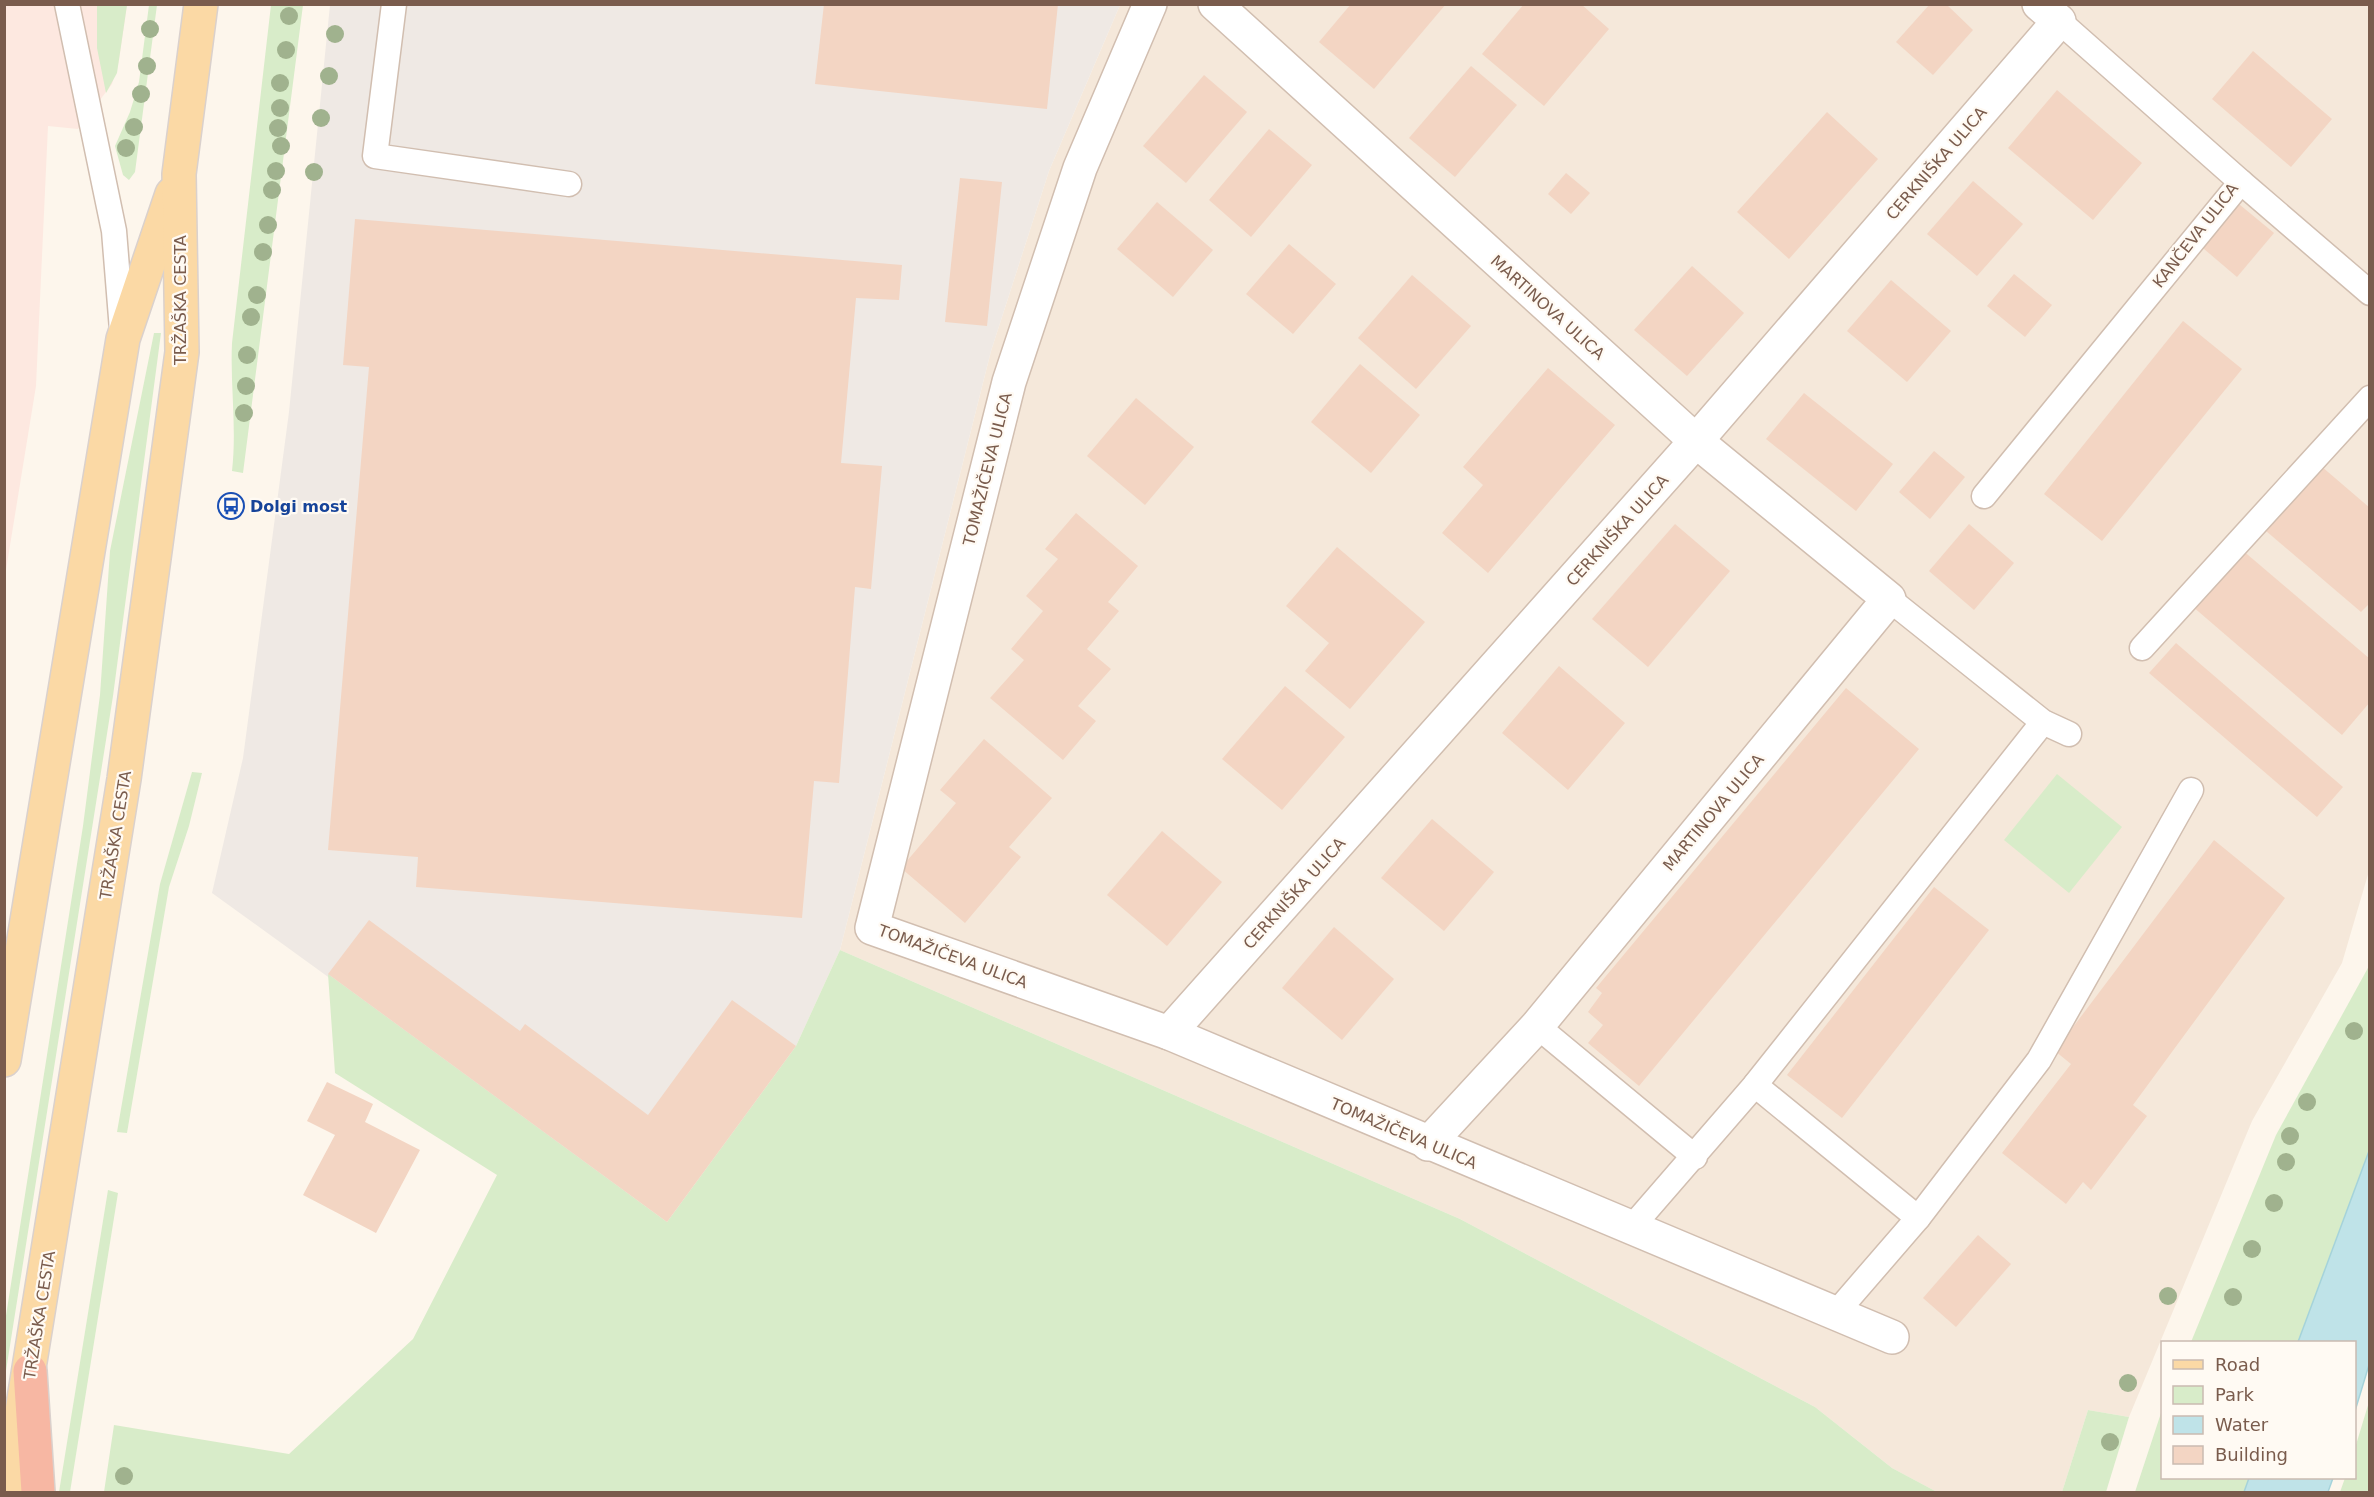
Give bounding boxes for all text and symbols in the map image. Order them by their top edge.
street label: CERKNIŠKA ULICA [1882,103,1991,224]
street label: KANČEVA ULICA [2149,179,2242,292]
street label: TRŽAŠKA CESTA [171,235,190,366]
street label: MARTINOVA ULICA [1487,251,1609,364]
street label: TOMAŽIČEVA ULICA [959,390,1016,549]
street label: CERKNIŠKA ULICA [1562,471,1672,590]
bus stop icon: Dolgi most [216,491,246,521]
place label: Dolgi most [250,497,347,516]
street label: MARTINOVA ULICA [1659,750,1768,875]
street label: TRŽAŠKA CESTA [96,769,135,902]
street label: CERKNIŠKA ULICA [1239,834,1349,953]
street label: TOMAŽIČEVA ULICA [875,920,1030,992]
street label: TOMAŽIČEVA ULICA [1327,1094,1480,1173]
street label: TRŽAŠKA CESTA [20,1249,59,1382]
legend [2161,1341,2356,1479]
text: Road [2215,1354,2260,1375]
text: Park [2215,1384,2254,1405]
text: Water [2215,1414,2269,1435]
text: Building [2215,1444,2288,1465]

